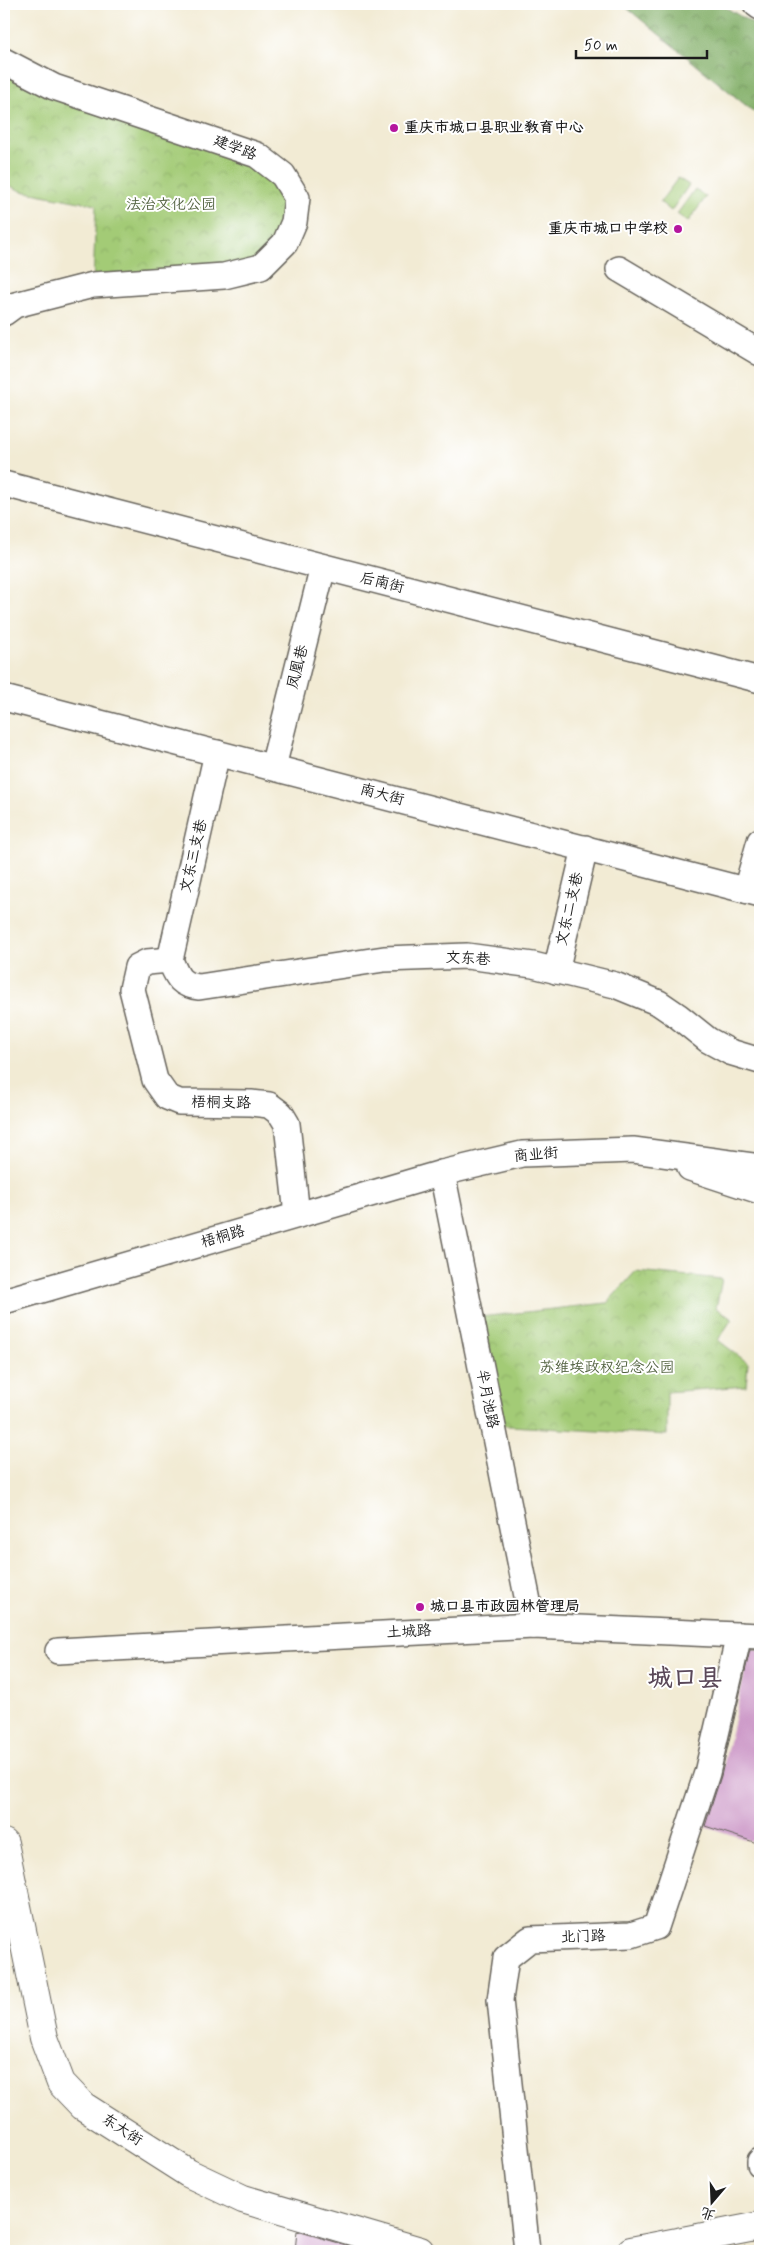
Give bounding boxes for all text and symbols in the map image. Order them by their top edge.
scale bar [576,28,708,60]
text: 50 m [584,36,618,56]
place label: 重庆市城口县职业教育中心 [404,118,584,138]
marker: 重庆市城口县职业教育中心 [388,122,400,134]
street label: 建学路 [210,131,260,165]
park label: 法治文化公园 [126,195,216,215]
place label: 重庆市城口中学校 [548,219,668,239]
marker: 重庆市城口中学校 [672,223,684,235]
street label: 后南街 [358,568,406,598]
street label: 凤凰巷 [283,643,313,691]
street label: 南大街 [358,780,406,810]
street label: 文东三支巷 [176,817,212,895]
street label: 文东二支巷 [552,870,588,948]
street label: 文东巷 [445,948,491,970]
street label: 梧桐支路 [191,1092,251,1114]
street label: 商业街 [513,1143,559,1167]
street label: 梧桐路 [199,1221,247,1253]
park label: 苏维埃政权纪念公园 [539,1358,675,1378]
street label: 半月池路 [471,1368,503,1430]
place label: 城口县市政园林管理局 [430,1597,580,1617]
marker: 城口县市政园林管理局 [414,1601,426,1613]
street label: 土城路 [386,1621,432,1643]
district label: 城口县 [647,1663,723,1696]
street label: 北门路 [560,1926,606,1948]
street label: 东大街 [98,2109,146,2151]
north arrow [686,2178,736,2228]
text: 北 [699,2203,718,2224]

